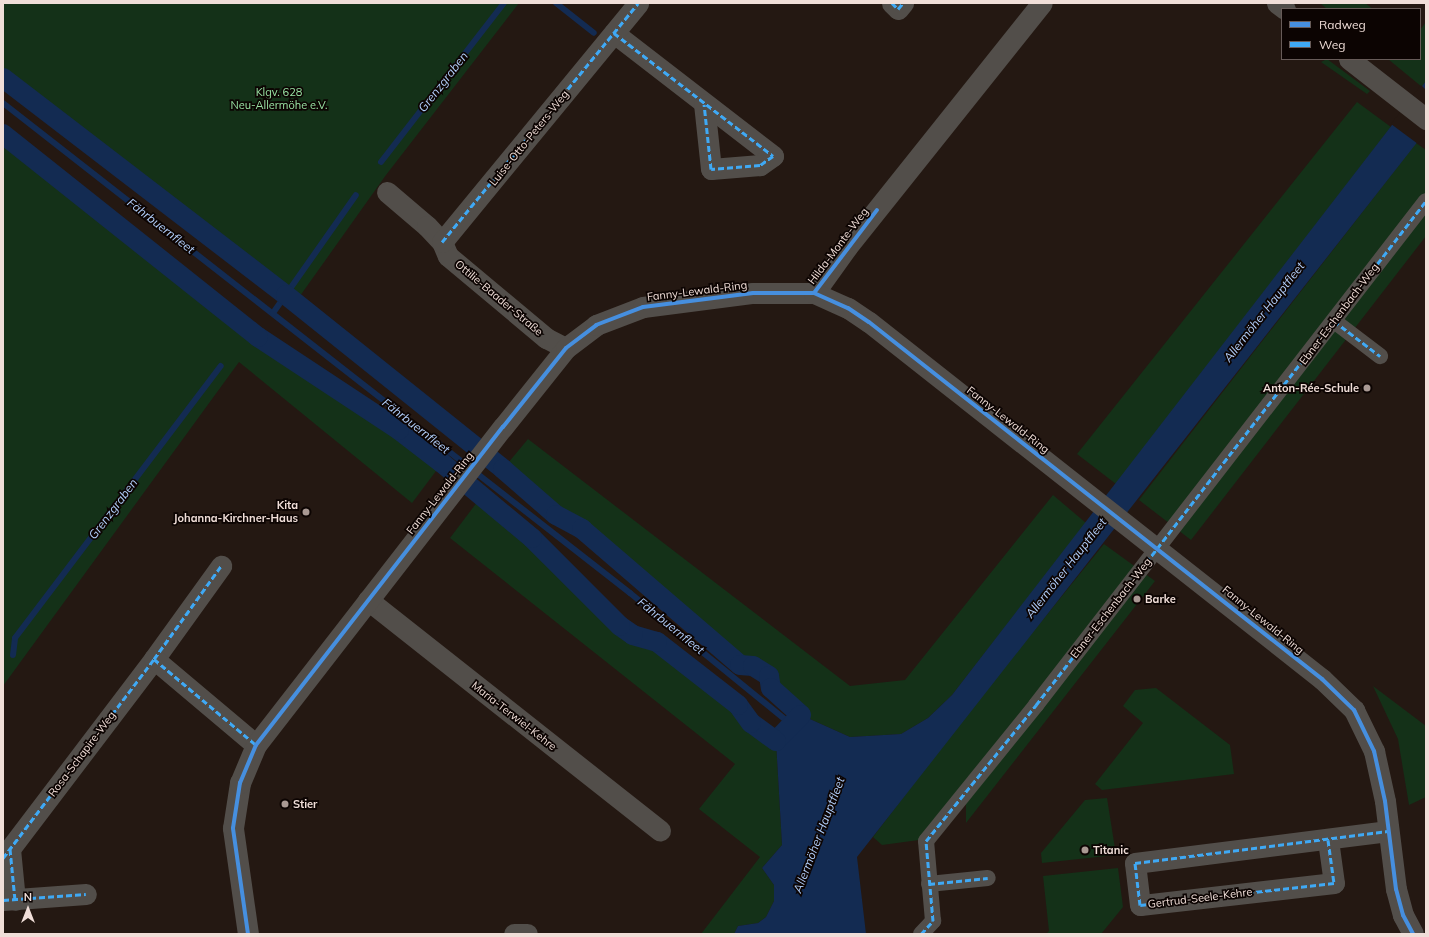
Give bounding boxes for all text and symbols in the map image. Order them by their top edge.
legend [1281,8,1421,60]
text: Radweg [1319,17,1366,32]
text: Weg [1319,37,1345,52]
water label: Grenzgraben [415,49,471,115]
park label: Klgv. 628 Neu-Allermöhe e.V. [230,86,328,112]
street label: Luise-Otto-Peters-Weg [487,88,571,188]
water label: Fährbuernfleet [124,195,198,257]
street label: Hilda-Monte-Weg [805,205,871,287]
street label: Ottilie-Baader-Straße [452,257,546,339]
water label: Allermöher Hauptfleet [1221,259,1307,365]
street label: Ebner-Eschenbach-Weg [1297,261,1381,367]
street label: Fanny-Lewald-Ring [646,278,748,304]
place label: Anton-Rée-Schule [1263,381,1359,395]
marker: Anton-Rée-Schule [1362,383,1372,393]
street label: Fanny-Lewald-Ring [964,384,1052,456]
water label: Fährbuernfleet [379,395,453,457]
street label: Fanny-Lewald-Ring [404,449,476,537]
water label: Grenzgraben [86,476,140,542]
place label: Kita Johanna-Kirchner-Haus [174,499,298,525]
marker: Kita Johanna-Kirchner-Haus [301,507,311,517]
water label: Allermöher Hauptfleet [1023,515,1109,621]
street label: Ebner-Eschenbach-Weg [1068,555,1154,661]
street label: Fanny-Lewald-Ring [1220,583,1306,657]
place label: Barke [1145,592,1176,606]
marker: Barke [1132,594,1142,604]
water label: Fährbuernfleet [635,595,707,657]
street label: Maria-Terwiel-Kehre [469,679,559,753]
street label: Rosa-Schapire-Weg [46,709,118,799]
water label: Allermöher Hauptfleet [790,775,848,895]
place label: Stier [293,797,317,811]
marker: Stier [280,799,290,809]
place label: Titanic [1093,843,1129,857]
marker: Titanic [1080,845,1090,855]
street label: Gertrud-Seele-Kehre [1147,885,1253,911]
north arrow [8,889,48,929]
text: N [24,890,32,904]

